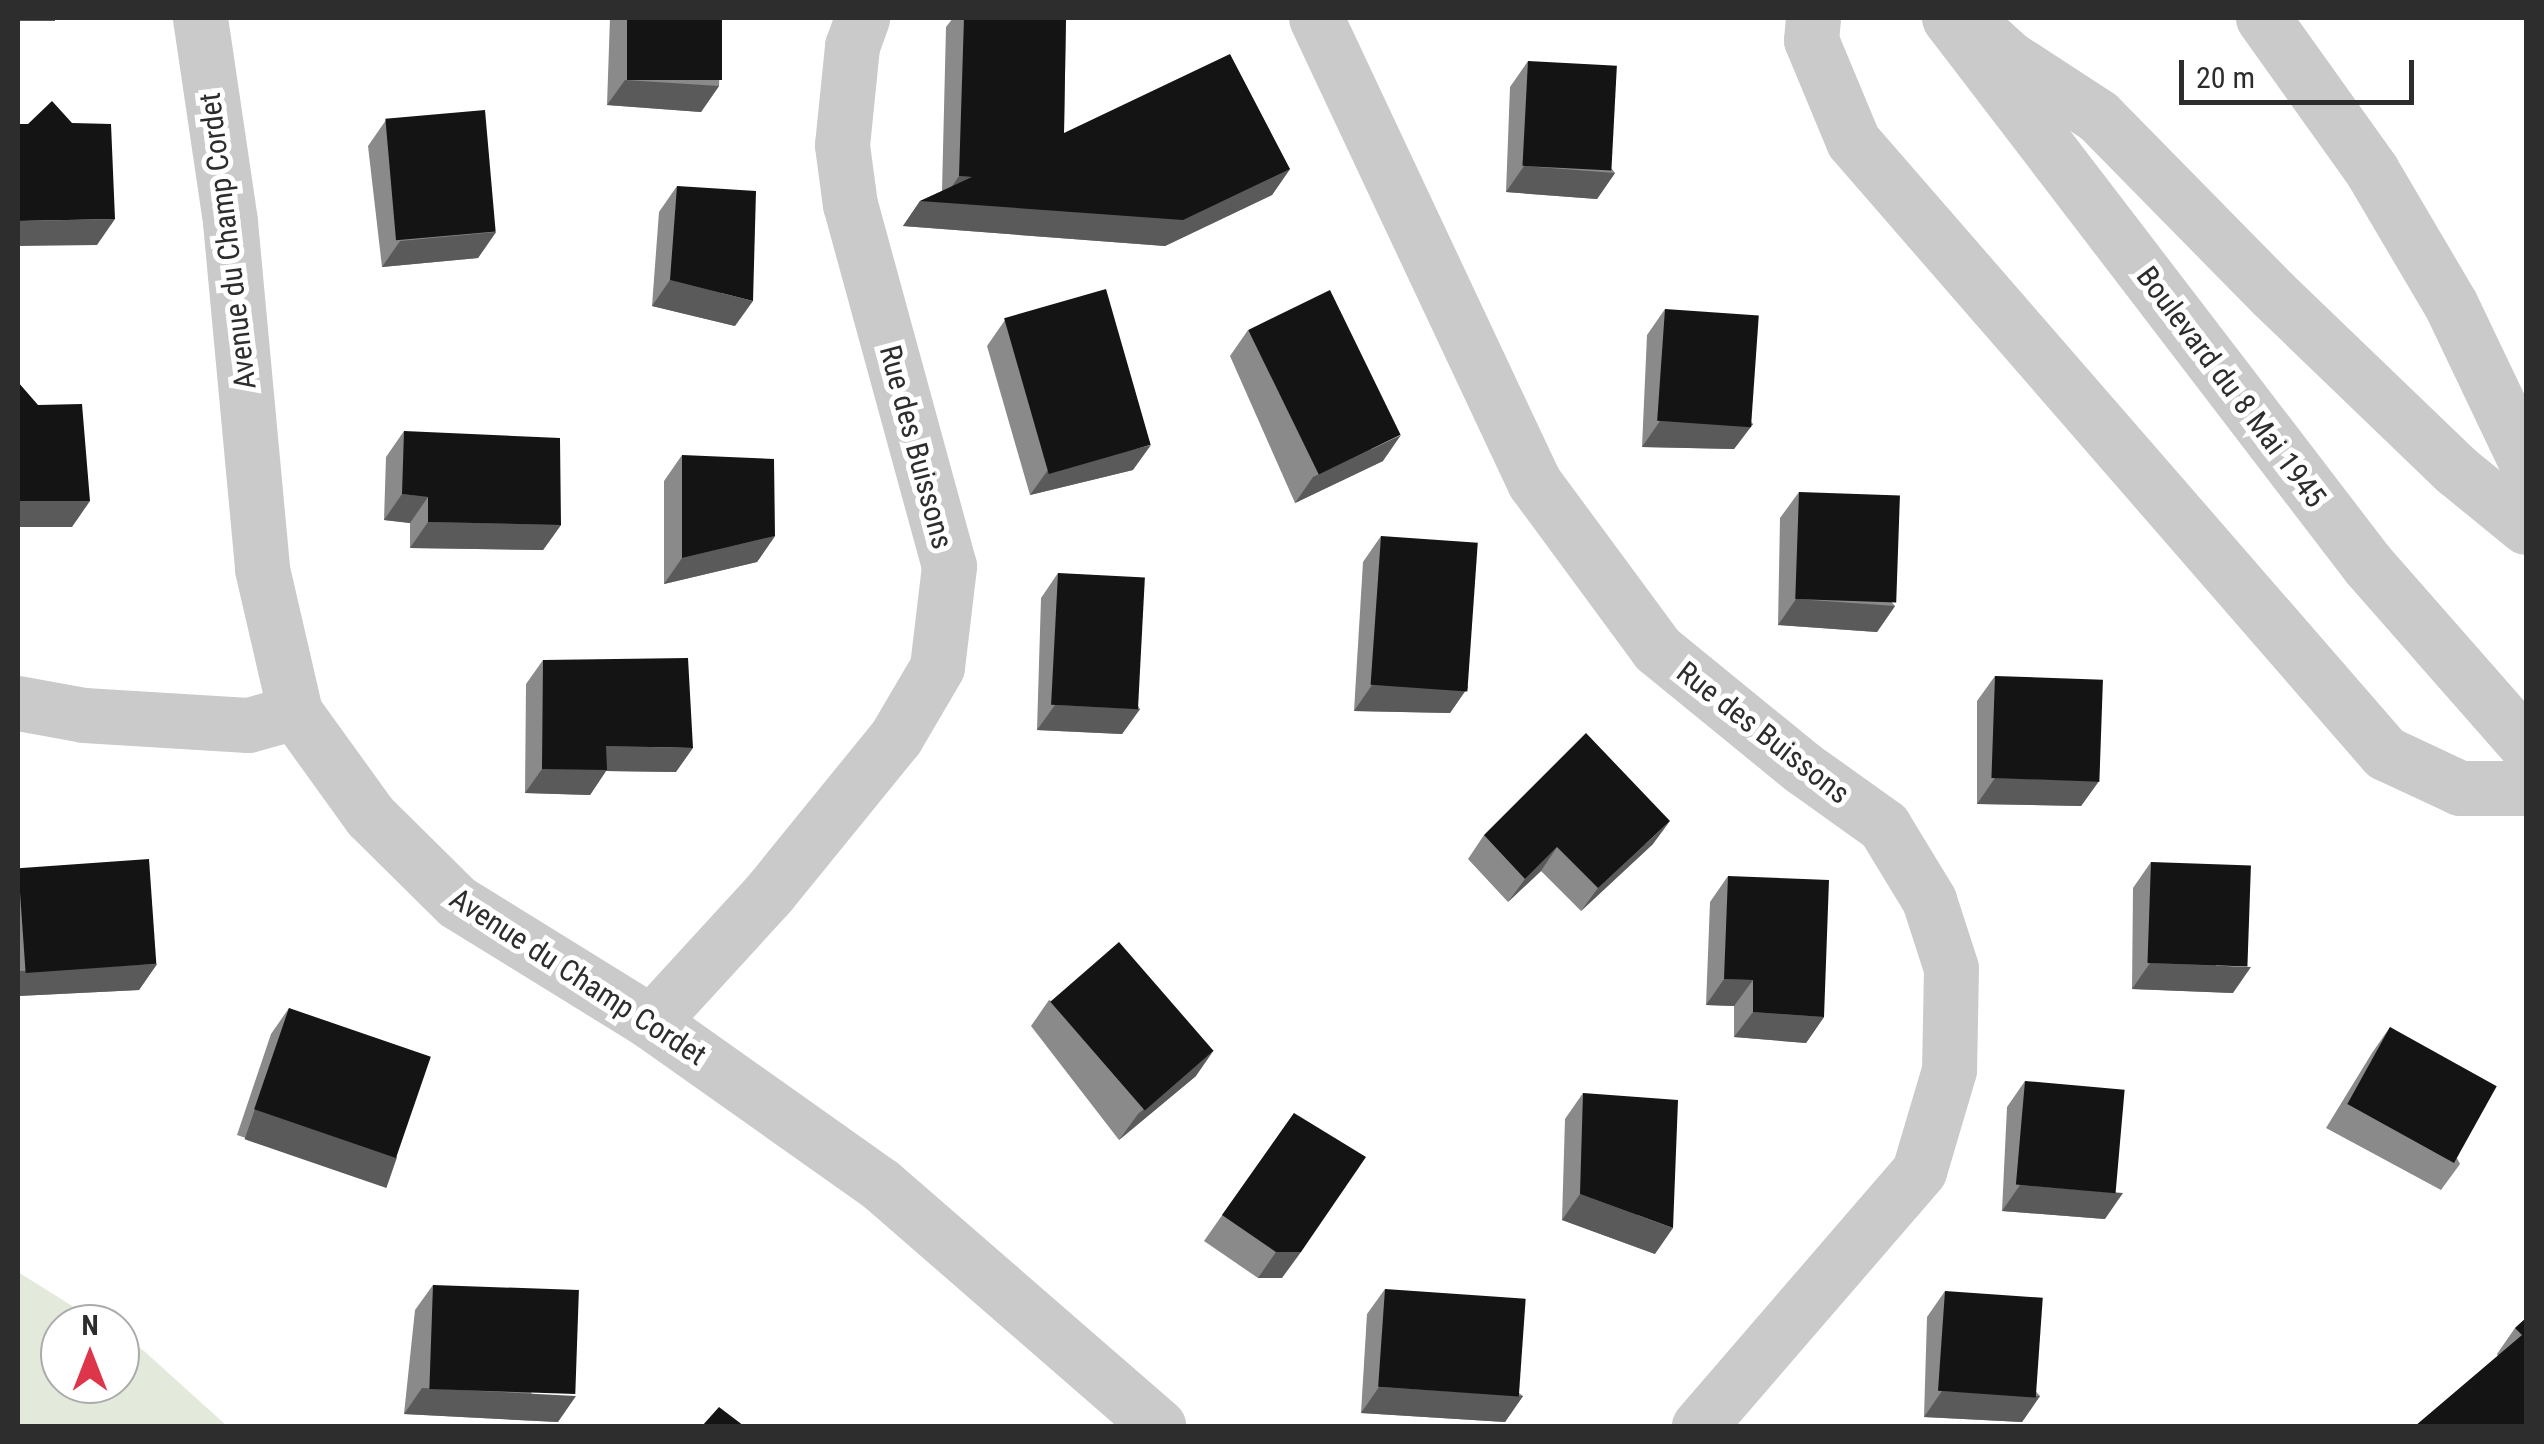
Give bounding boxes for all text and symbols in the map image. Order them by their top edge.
scale bar [2184,40,2419,102]
text: 20 m [2196,60,2255,95]
street label: Avenue du Champ Cordet [192,91,264,391]
street label: Boulevard du 8 Mai 1945 [2129,259,2333,515]
street label: Rue des Buissons [872,341,960,553]
street label: Rue des Buissons [1669,654,1857,812]
street label: Avenue du Champ Cordet [443,881,713,1073]
north arrow [40,1304,140,1404]
text: N [81,1309,99,1342]

